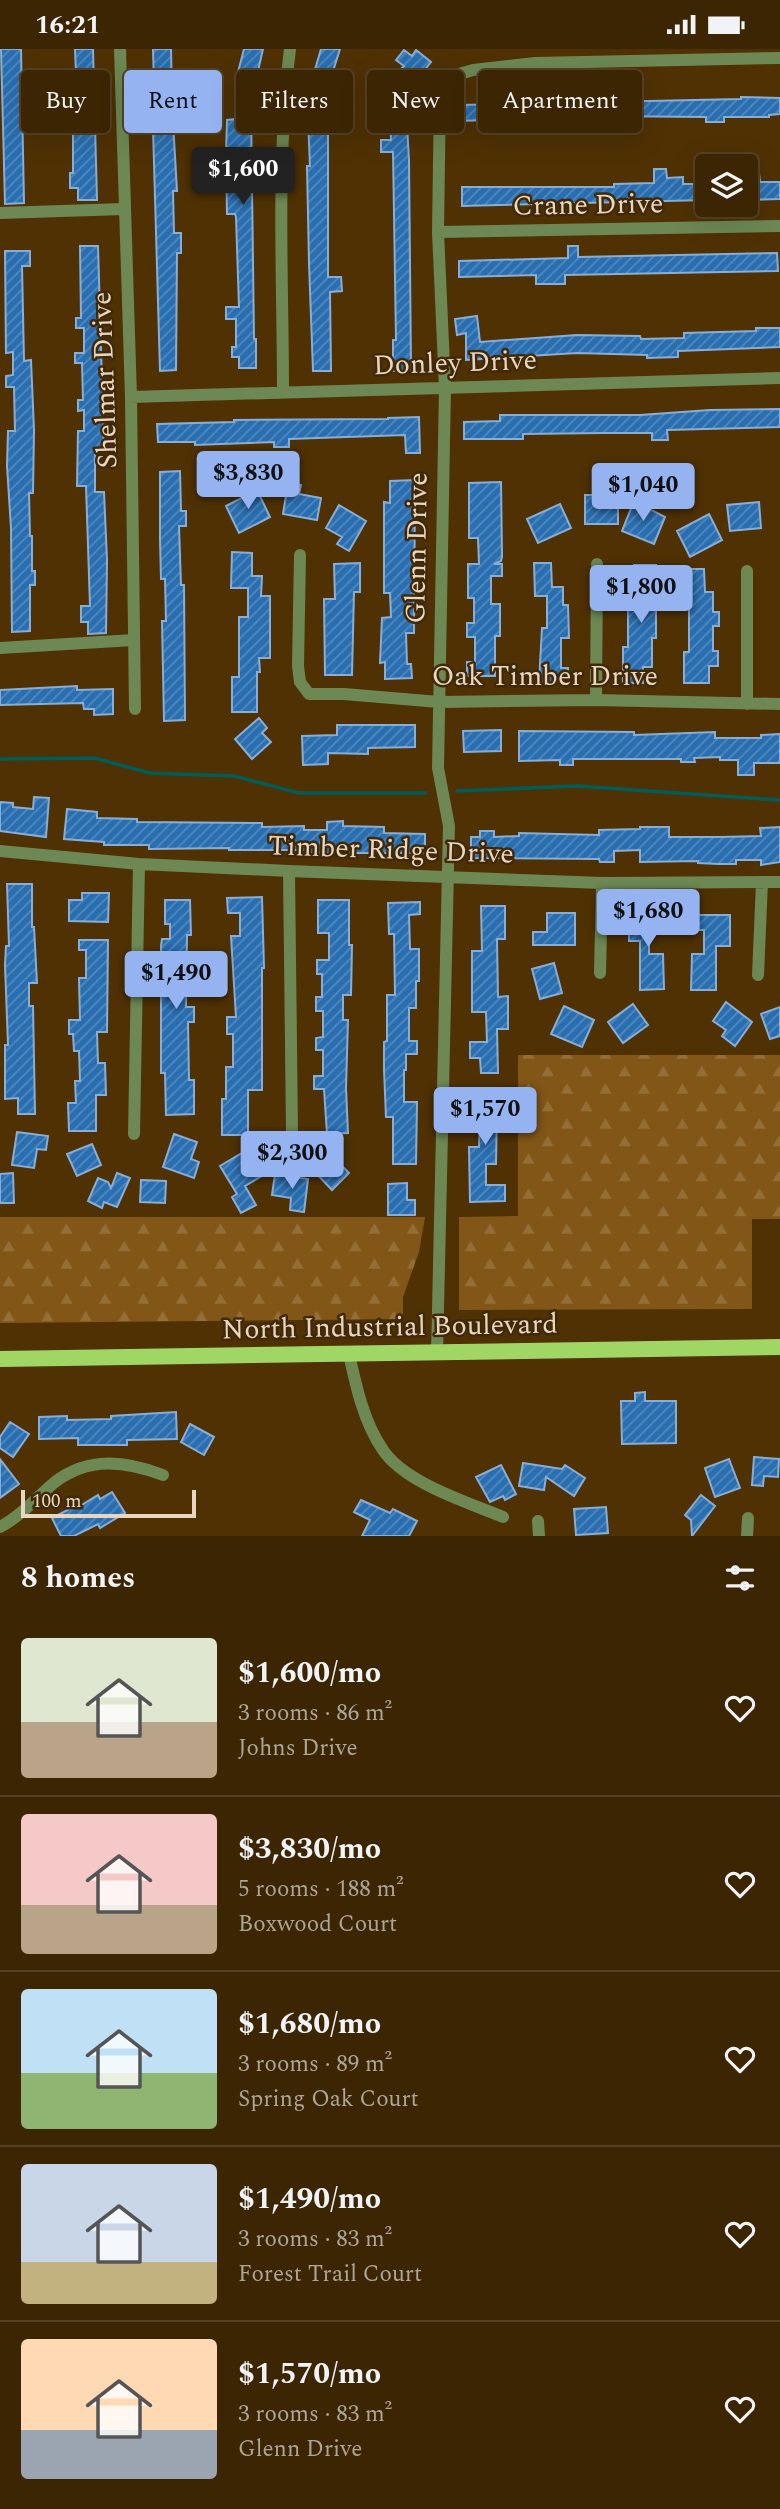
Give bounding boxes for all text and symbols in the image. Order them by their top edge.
text: 16:21 [35,5,100,45]
chip: Buy [21,70,110,133]
chip: Rent [124,70,222,133]
chip: Filters [236,70,353,133]
chip: New [367,70,464,133]
chip: Apartment [478,70,642,133]
pin: $1,600 [186,148,300,207]
text: $1,600 [208,152,278,187]
map controls [695,154,758,217]
button: layers [695,154,758,217]
street label: Crane Drive [512,182,664,228]
street label: Shelmar Drive [80,291,130,469]
street label: Donley Drive [372,339,538,387]
pin: $3,830 [191,451,305,511]
text: $3,830 [213,456,283,491]
pin: $1,040 [586,463,700,523]
text: $1,040 [608,468,678,503]
street label: Glenn Drive [394,472,440,624]
pin: $1,800 [584,565,698,625]
text: $1,800 [606,570,676,605]
street label: Oak Timber Drive [432,655,658,698]
street label: Timber Ridge Drive [267,824,515,876]
pin: $1,680 [591,890,705,949]
text: $1,680 [613,894,683,929]
pin: $1,490 [119,951,233,1011]
text: $1,490 [141,956,211,991]
pin: $1,570 [428,1087,542,1147]
text: $1,570 [450,1092,520,1127]
pin: $2,300 [235,1131,349,1191]
text: $2,300 [257,1136,327,1171]
street label: North Industrial Boulevard [222,1303,558,1351]
scale bar [21,1487,196,1519]
text: 100 m [32,1487,82,1516]
text: 8 homes [21,1555,135,1601]
icon: filters [721,1559,759,1597]
text: $1,600/mo [238,1650,381,1696]
icon: home [77,1666,161,1750]
icon: heart [721,1689,759,1727]
text: 3 rooms · 86 m² [238,1696,392,1731]
text: Johns Drive [238,1731,358,1766]
text: $3,830/mo [238,1826,381,1872]
icon: home [77,1842,161,1926]
icon: heart [721,1865,759,1903]
text: 5 rooms · 188 m² [238,1872,404,1907]
text: Boxwood Court [238,1907,397,1942]
text: $1,680/mo [238,2001,381,2047]
icon: home [77,2017,161,2101]
icon: heart [721,2040,759,2078]
text: 3 rooms · 89 m² [238,2047,392,2082]
text: Spring Oak Court [238,2082,419,2117]
text: $1,490/mo [238,2176,381,2222]
icon: home [77,2192,161,2276]
icon: heart [721,2215,759,2253]
text: 3 rooms · 83 m² [238,2222,392,2257]
text: Forest Trail Court [238,2257,422,2292]
text: $1,570/mo [238,2351,381,2397]
icon: home [77,2367,161,2451]
icon: heart [721,2390,759,2428]
text: 3 rooms · 83 m² [238,2397,392,2432]
text: Glenn Drive [238,2432,362,2467]

